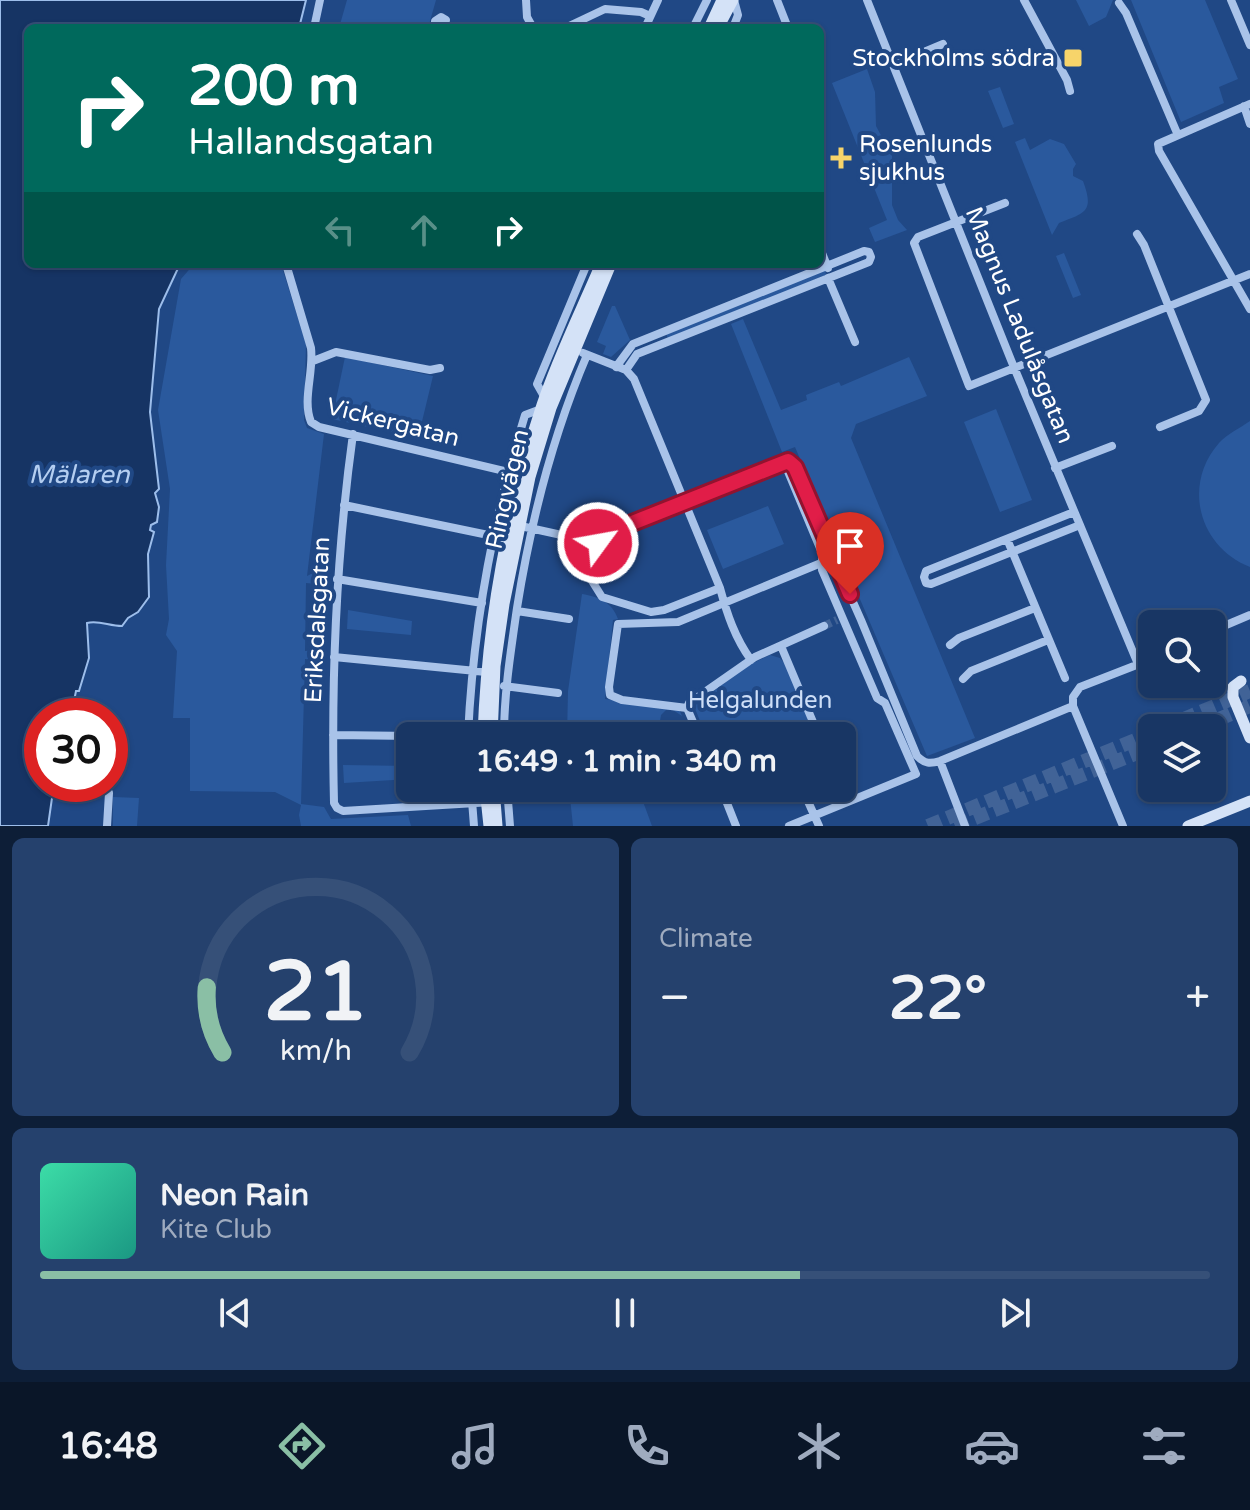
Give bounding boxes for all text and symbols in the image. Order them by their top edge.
place label: Stockholms södra [852,44,1055,73]
marker: Stockholms södra [1062,47,1084,69]
text: 200 m [188,53,359,120]
icon: right [56,56,160,160]
text: Hallandsgatan [188,121,434,164]
place label: Rosenlunds sjukhus [859,130,992,187]
marker: Rosenlunds sjukhus [830,147,852,169]
street label: Magnus Ladulåsgatan [959,203,1080,448]
icon: left [318,208,362,252]
icon: ahead [402,208,446,252]
icon: right [486,208,530,252]
street label: Vickergatan [323,392,462,453]
street label: Ringvägen [480,426,535,552]
water label: Mälaren [29,459,131,490]
position arrow [556,501,640,585]
pin [816,512,884,594]
icon: arrive [828,524,872,568]
street label: Eriksdalsgatan [299,536,336,704]
map controls [1138,610,1226,802]
button: search [1138,610,1226,698]
park label: Helgalunden [688,686,832,715]
speed limit sign: 30 [24,698,128,802]
button: layers [1138,714,1226,802]
text: 16:49 · 1 min · 340 m [475,743,777,780]
text: Climate [659,923,753,954]
text: 21 [263,943,368,1043]
text: 22° [889,963,987,1035]
text: − [659,972,690,1025]
text: + [1185,972,1210,1025]
text: km/h [280,1034,351,1068]
text: Neon Rain [160,1177,309,1214]
text: Kite Club [160,1214,272,1245]
icon: previous [213,1291,257,1335]
icon: pause [603,1291,647,1335]
icon: next [993,1291,1037,1335]
icon: directions [274,1418,330,1474]
icon: music [447,1418,503,1474]
icon: phone [619,1418,675,1474]
icon: climate [791,1418,847,1474]
icon: car [964,1418,1020,1474]
icon: filters [1136,1418,1192,1474]
text: 16:48 [58,1425,158,1468]

